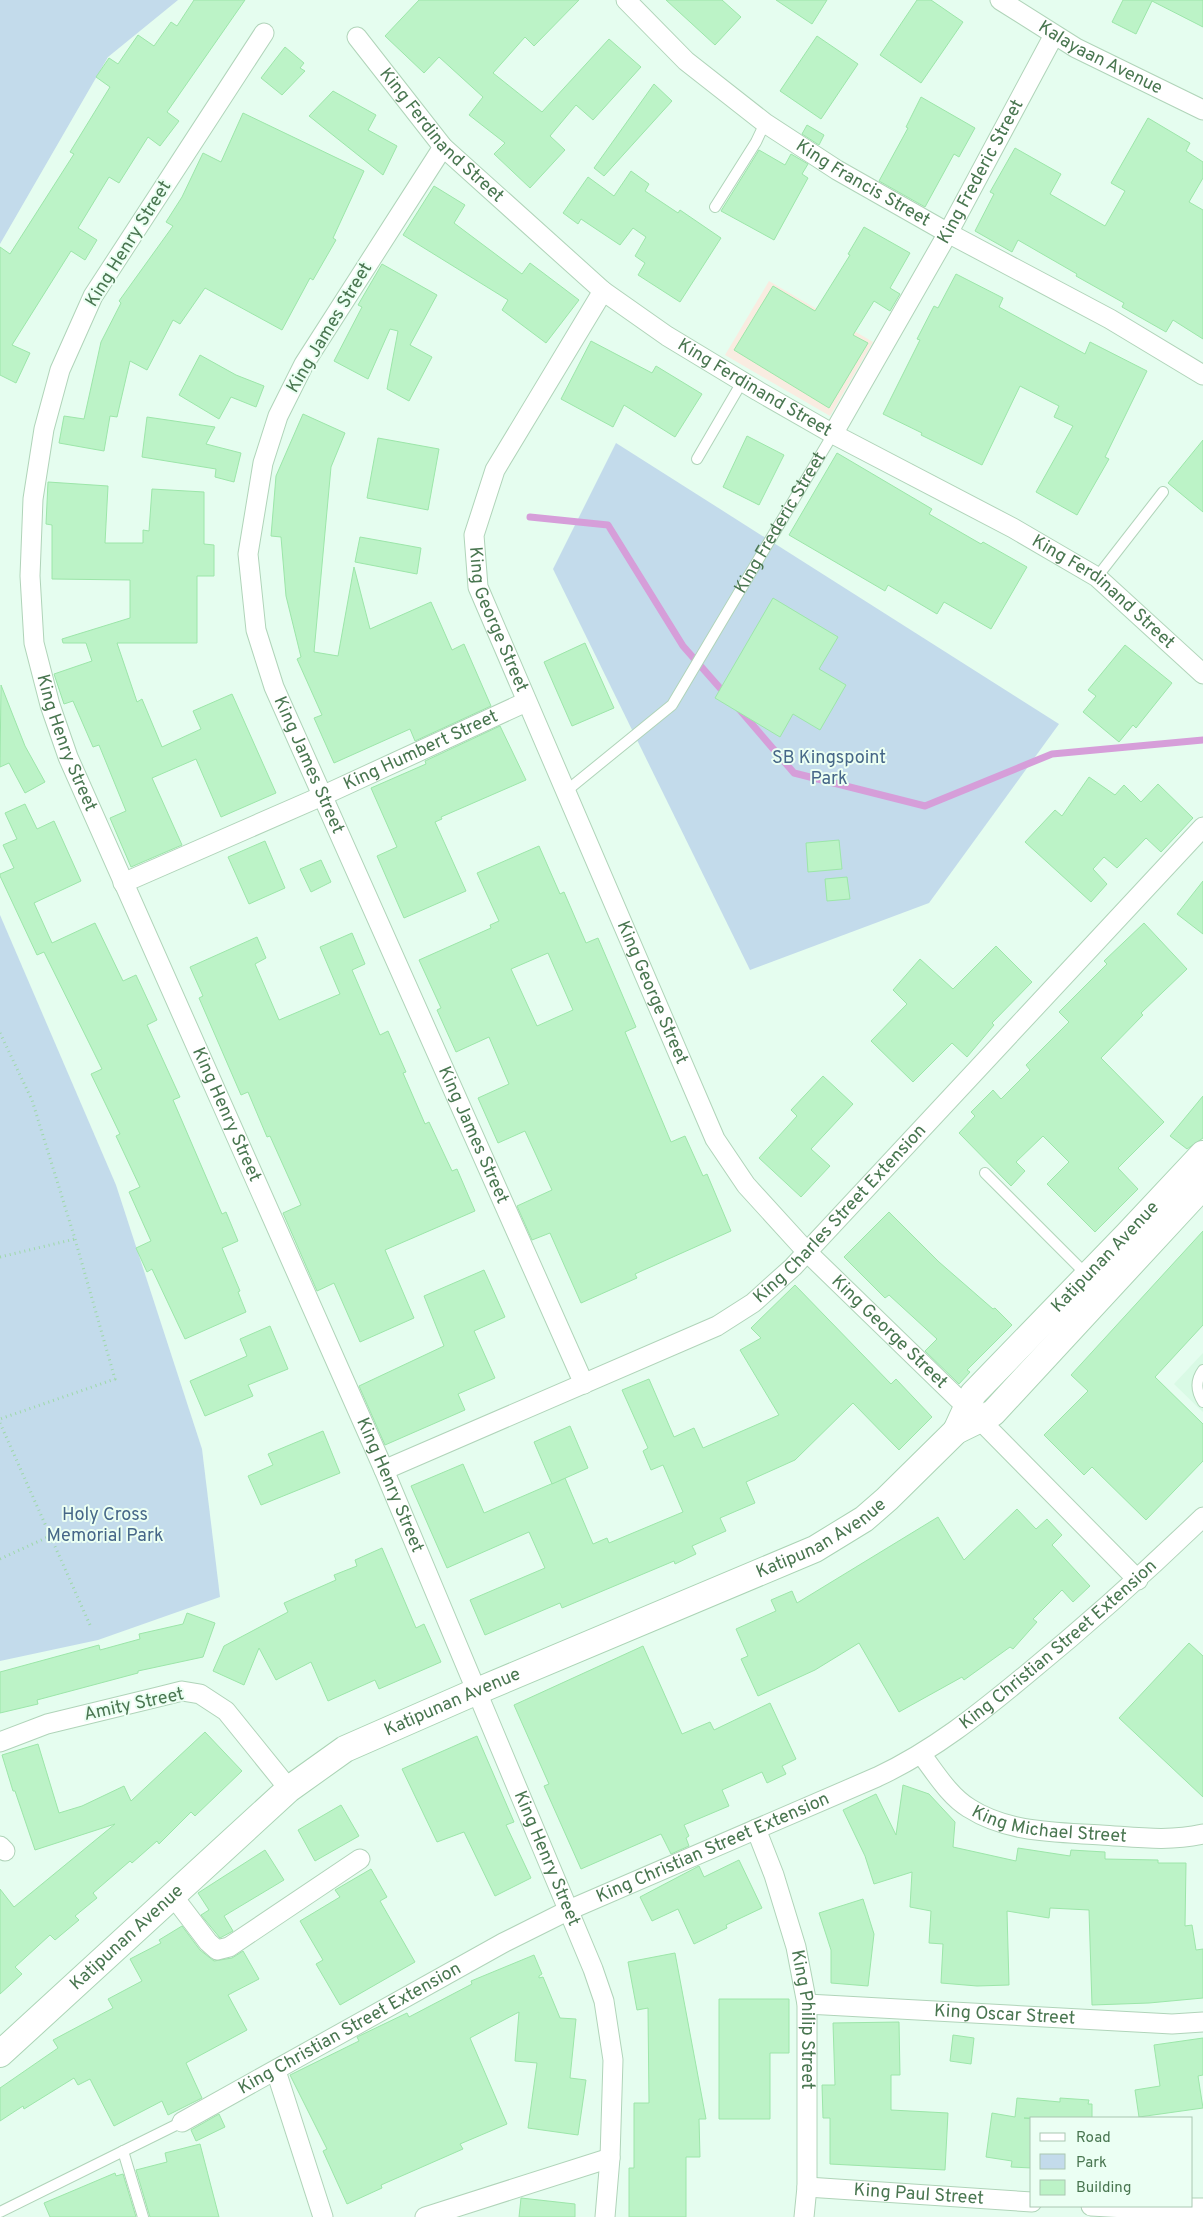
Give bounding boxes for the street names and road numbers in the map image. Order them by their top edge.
street label: Kalayaan Avenue [1034,15,1166,100]
street label: King Ferdinand Street [374,63,509,208]
street label: King Frederic Street [933,95,1029,248]
street label: King Francis Street [791,135,934,232]
street label: King Henry Street [81,177,177,311]
street label: King James Street [282,259,378,397]
street label: King Ferdinand Street [673,333,836,442]
street label: King Frederic Street [729,448,831,598]
street label: King Ferdinand Street [1027,530,1180,654]
street label: King George Street [463,546,533,696]
street label: King Henry Street [31,672,102,815]
street label: King James Street [268,693,349,837]
street label: King Humbert Street [340,705,502,796]
street label: King George Street [611,917,693,1068]
street label: King Henry Street [187,1044,266,1185]
street label: King James Street [433,1063,514,1207]
street label: King Charles Street Extension [749,1120,931,1309]
street label: Katipunan Avenue [1046,1197,1164,1318]
street label: King George Street [826,1270,952,1394]
street label: King Henry Street [351,1414,429,1556]
street label: Katipunan Avenue [753,1493,891,1584]
street label: King Christian Street Extension [955,1555,1162,1735]
street label: Katipunan Avenue [381,1663,524,1742]
street label: Amity Street [82,1683,186,1727]
street label: King Henry Street [508,1787,585,1930]
street label: King Christian Street Extension [593,1787,833,1908]
street label: King Michael Street [967,1800,1128,1848]
street label: Katipunan Avenue [65,1880,188,1996]
street label: King Philip Street [785,1948,819,2090]
street label: King Christian Street Extension [234,1957,465,2100]
street label: King Oscar Street [933,1999,1076,2030]
street label: King Paul Street [853,2179,985,2210]

